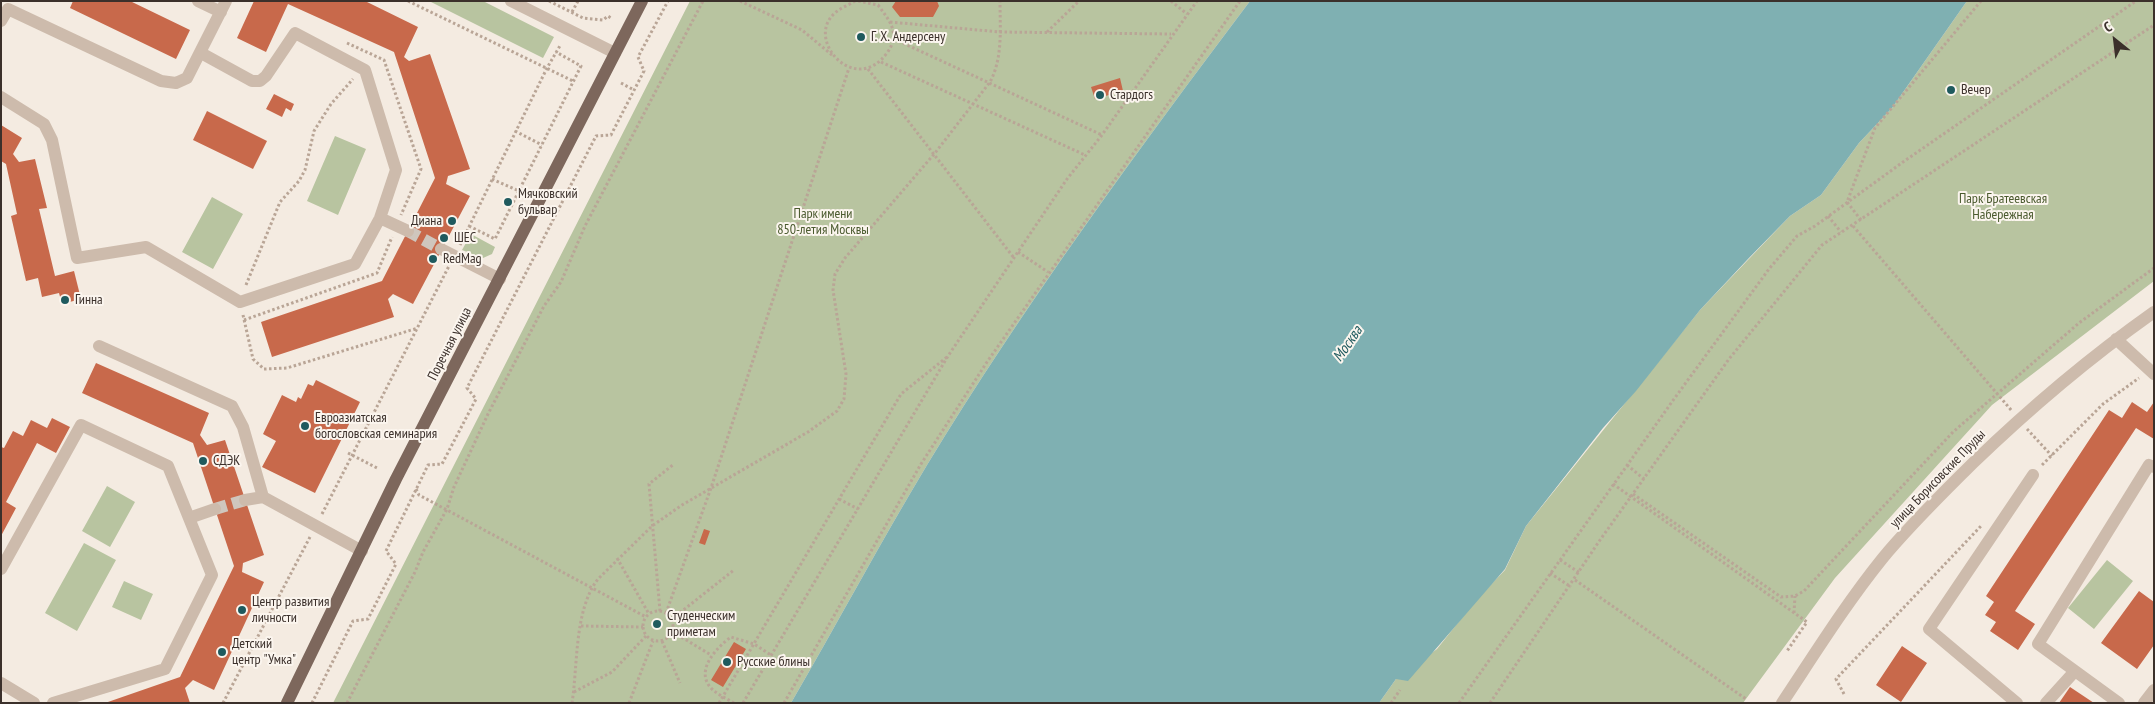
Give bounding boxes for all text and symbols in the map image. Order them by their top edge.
north arrow [2090,15,2140,65]
text: С [2101,17,2115,36]
place label: Г. Х. Андерсену [871,29,945,45]
marker: Г. Х. Андерсену [855,31,867,43]
place label: Вечер [1961,82,1991,98]
marker: Вечер [1945,84,1957,96]
place label: Стардогs [1110,87,1153,103]
marker: Стардогs [1094,89,1106,101]
place label: Мячковский бульвар [518,186,578,218]
park label: Парк Братеевская Набережная [1959,191,2047,223]
marker: Мячковский бульвар [502,196,514,208]
park label: Парк имени 850-летия Москвы [777,206,869,238]
place label: Диана [411,213,442,229]
marker: Диана [446,215,458,227]
place label: ШЕС [454,230,476,246]
marker: ШЕС [438,232,450,244]
place label: RedMag [443,251,482,267]
marker: RedMag [427,253,439,265]
place label: Гинна [75,292,103,308]
marker: Гинна [59,294,71,306]
street label: Поречная улица [424,305,476,383]
water label: Москва [1329,323,1367,365]
place label: Евроазиатская богословская семинария [315,410,437,442]
marker: Евроазиатская богословская семинария [299,420,311,432]
street label: улица Борисовские Пруды [1887,426,1989,532]
place label: СДЭК [213,453,240,469]
marker: СДЭК [197,455,209,467]
place label: Центр развития личности [252,594,329,626]
marker: Центр развития личности [236,604,248,616]
place label: Студенческим приметам [667,608,735,640]
marker: Студенческим приметам [651,618,663,630]
place label: Детский центр "Умка" [232,636,296,669]
marker: Детский центр "Умка" [216,646,228,658]
place label: Русские блины [737,654,810,670]
marker: Русские блины [721,656,733,668]

